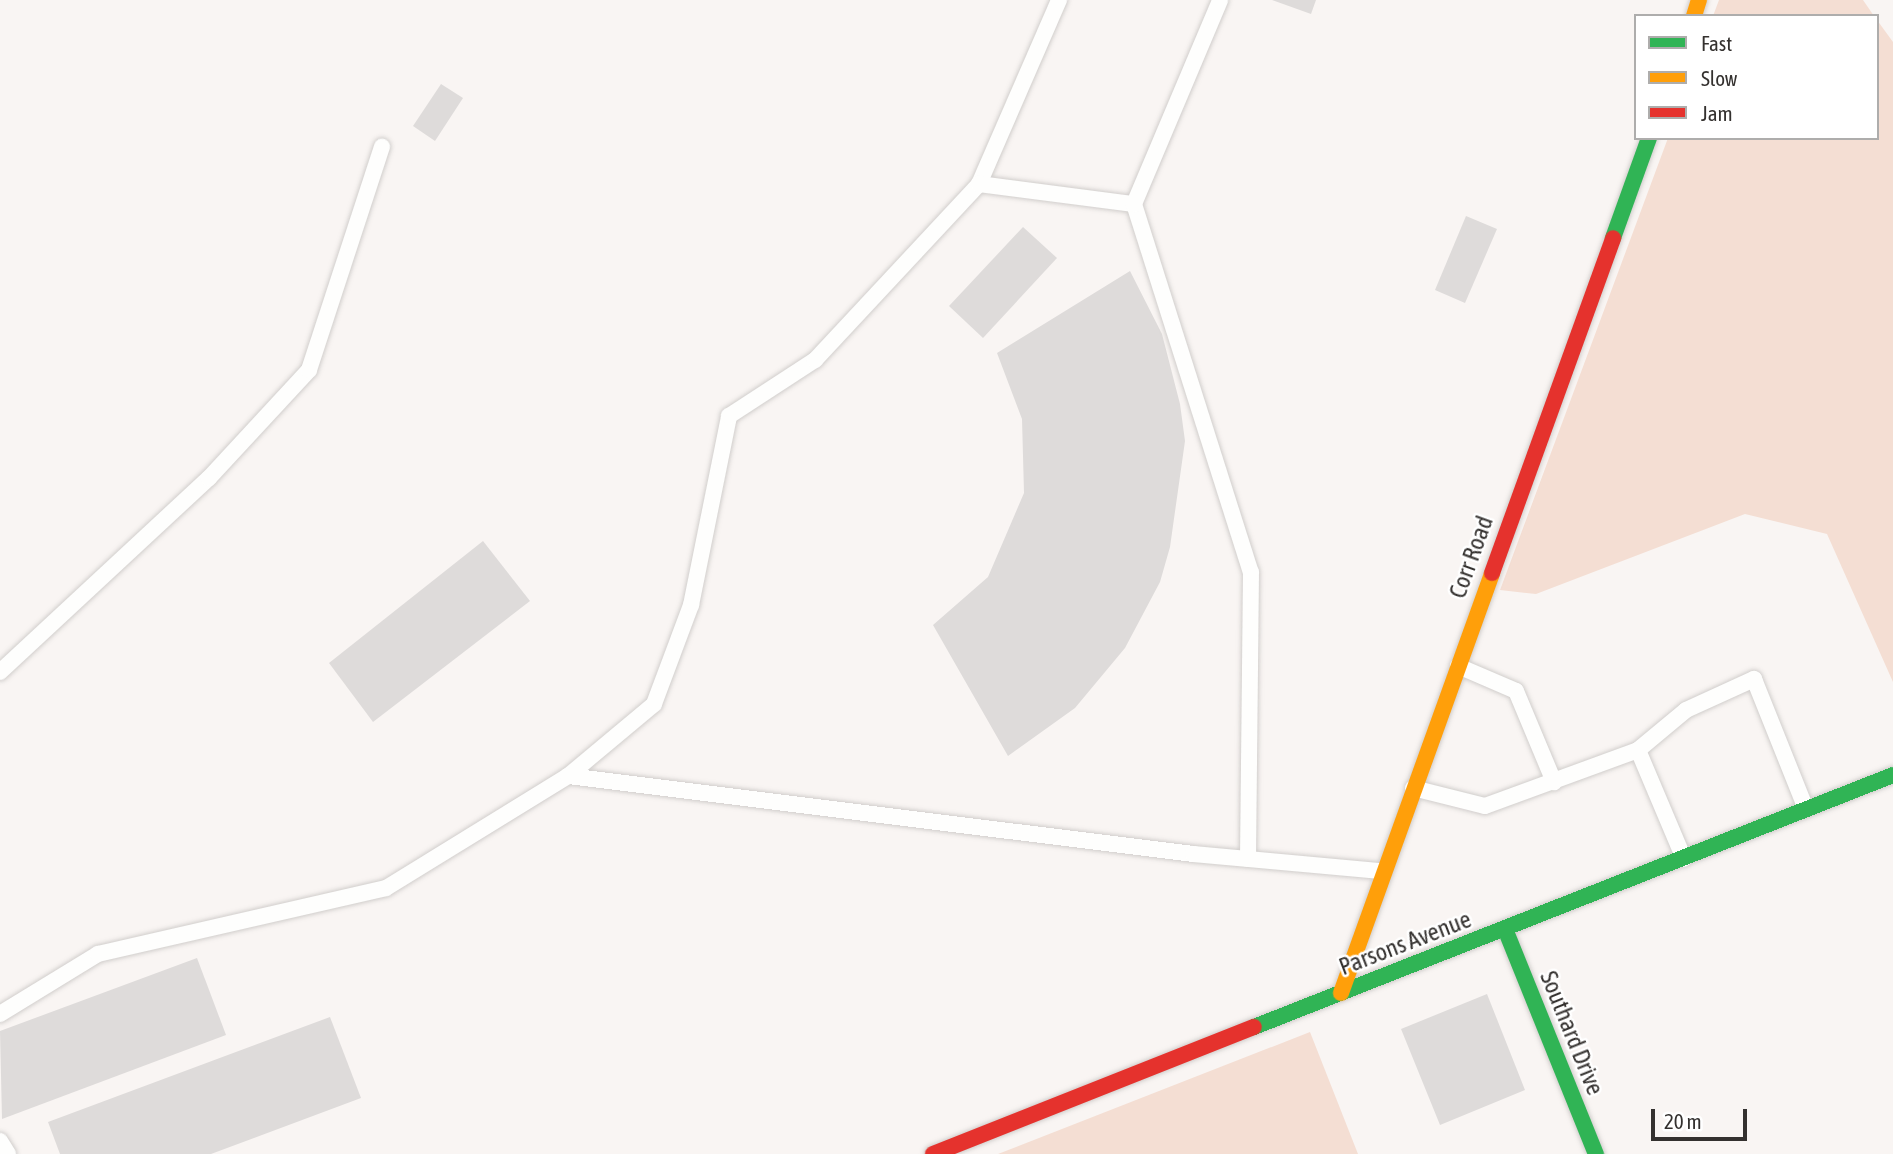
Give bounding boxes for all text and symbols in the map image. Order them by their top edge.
legend [1634,14,1879,140]
text: Fast [1701,31,1732,55]
text: Slow [1701,66,1737,90]
text: Jam [1701,101,1733,125]
street label: Corr Road [1443,512,1499,602]
street label: Parsons Avenue [1335,905,1475,981]
street label: Southard Drive [1534,967,1610,1099]
scale bar [1655,1094,1751,1138]
text: 20 m [1664,1109,1702,1133]

